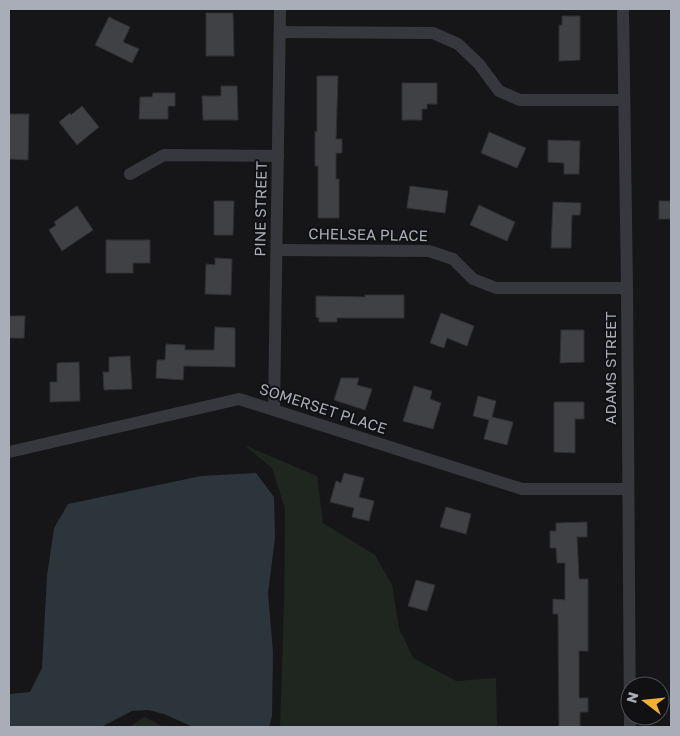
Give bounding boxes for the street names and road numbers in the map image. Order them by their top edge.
street label: PINE STREET [250,161,270,257]
street label: CHELSEA PLACE [308,224,428,244]
street label: ADAMS STREET [601,311,619,425]
street label: SOMERSET PLACE [257,379,389,437]

